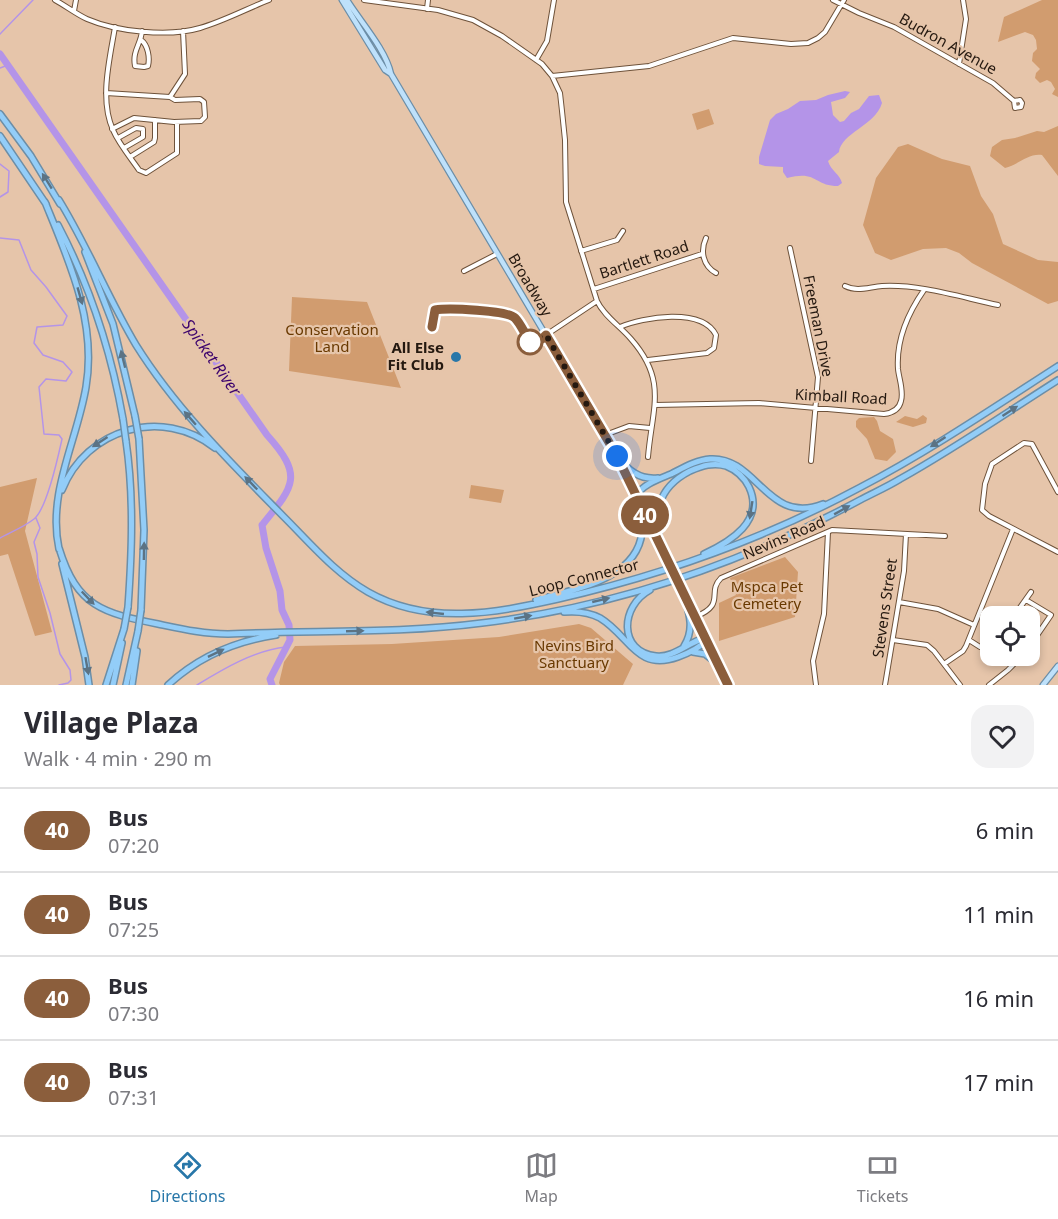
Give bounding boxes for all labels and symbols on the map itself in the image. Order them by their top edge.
street label: Budron Avenue [896,8,1001,78]
one-way arrow [41,173,52,189]
street label: Bartlett Road [596,235,691,283]
street label: Broadway [504,249,558,320]
street label: Freeman Drive [799,273,839,378]
one-way arrow [76,287,85,305]
water label: Spicket River [177,314,247,400]
park label: Conservation Land [285,319,379,356]
unlabelled marker [517,329,543,355]
place label: All Else Fit Club [388,337,444,374]
one-way arrow [117,350,127,368]
marker: All Else Fit Club [449,350,463,364]
street label: Kimball Road [794,384,888,408]
one-way arrow [1002,405,1018,416]
one-way arrow [184,411,197,426]
one-way arrow [92,437,109,448]
one-way arrow [930,437,946,448]
your location [602,441,632,471]
one-way arrow [245,477,259,491]
line badge: 40 [618,496,672,534]
one-way arrow [746,500,755,519]
one-way arrow [834,505,851,515]
street label: Nevins Road [739,511,828,563]
one-way arrow [139,542,149,561]
street label: Loop Connector [527,554,641,600]
street label: Stevens Street [867,556,901,659]
park label: Mspca Pet Cemetery [731,576,804,613]
one-way arrow [81,590,95,605]
one-way arrow [592,595,610,605]
one-way arrow [426,608,445,618]
one-way arrow [514,612,533,621]
one-way arrow [345,626,364,635]
park label: Nevins Bird Sanctuary [534,635,614,672]
one-way arrow [208,648,225,657]
one-way arrow [83,657,92,676]

